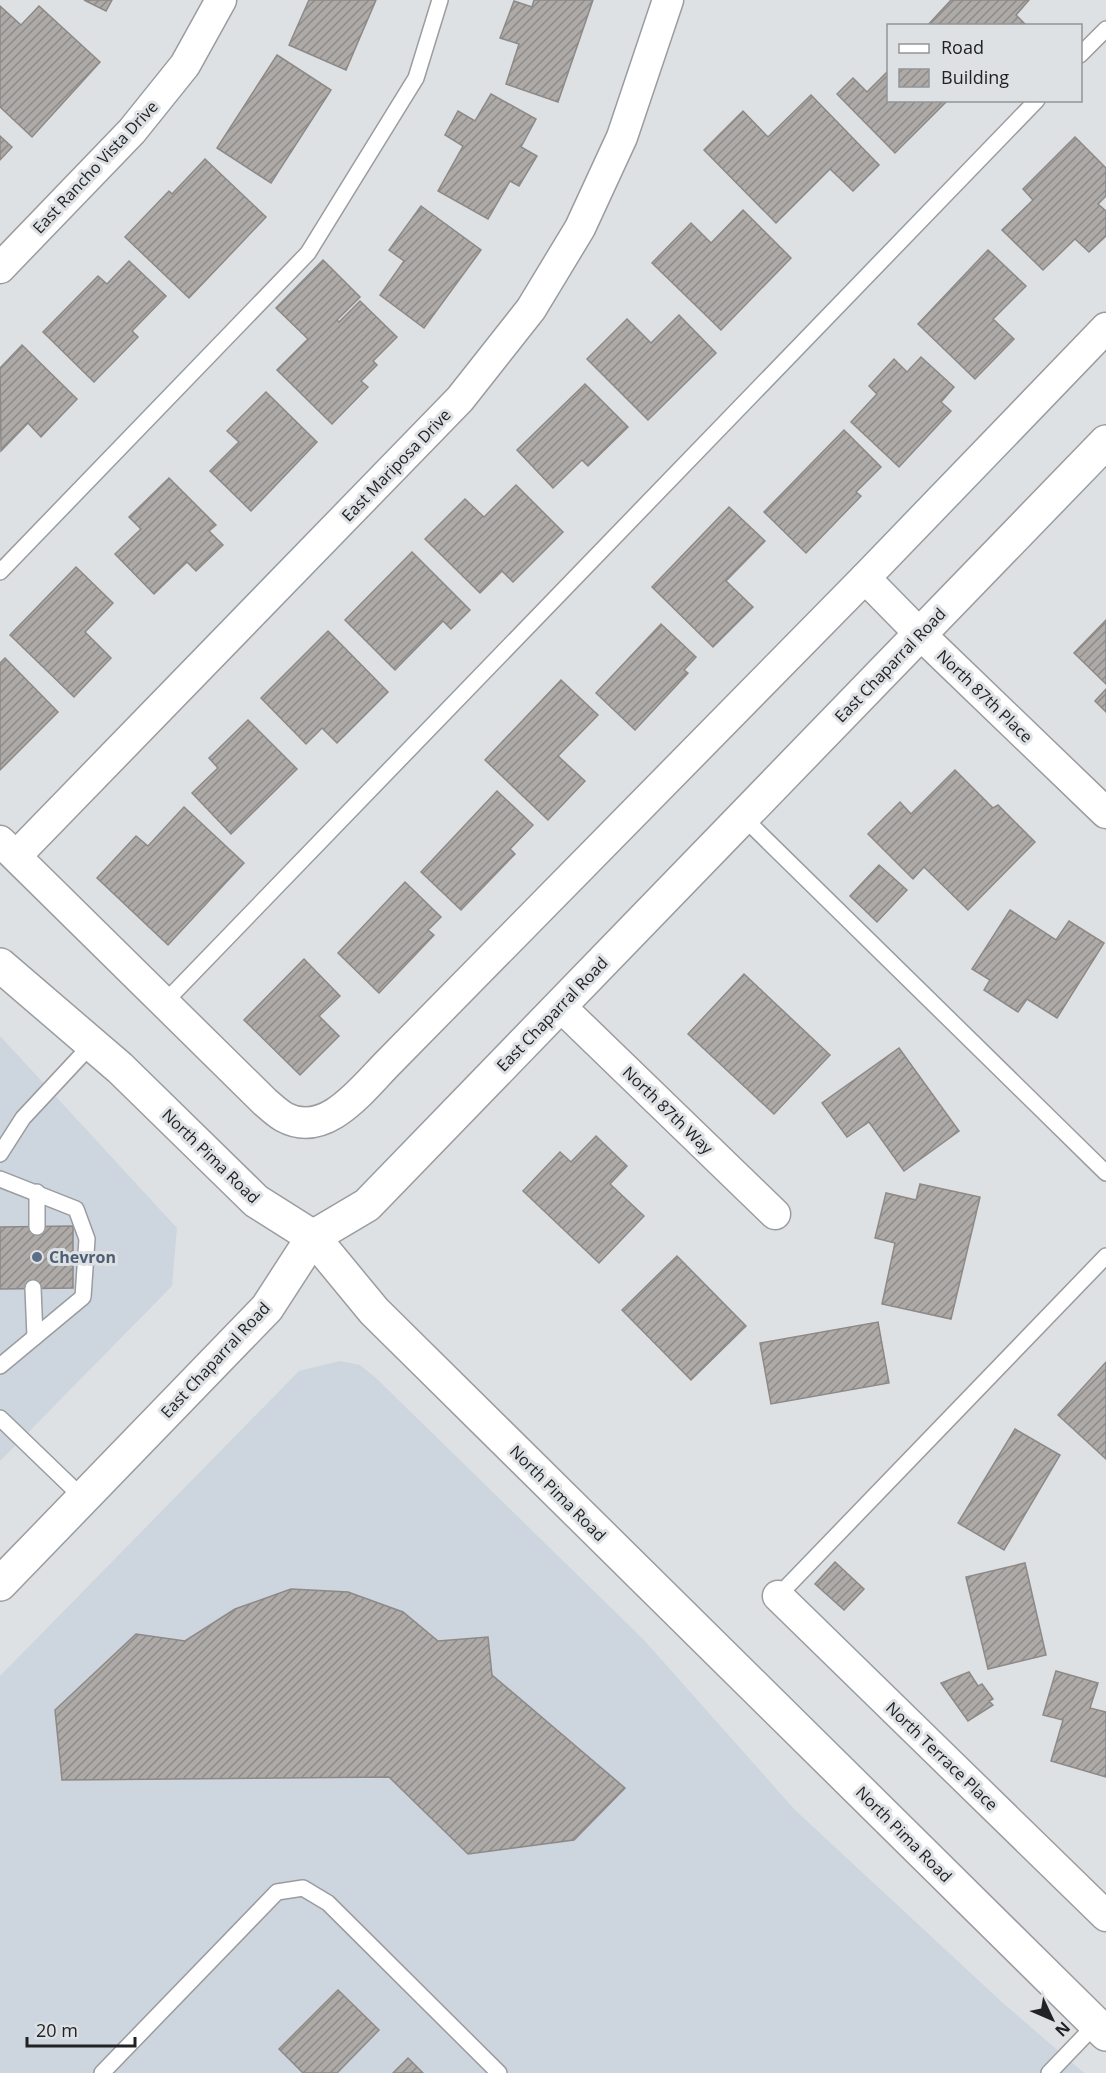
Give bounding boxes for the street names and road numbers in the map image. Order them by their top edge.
street label: East Rancho Vista Drive [28,96,162,238]
street label: East Mariposa Drive [337,404,455,526]
street label: East Chaparral Road [830,603,950,727]
street label: North 87th Place [932,645,1038,747]
street label: East Chaparral Road [492,952,612,1076]
street label: North 87th Way [618,1061,719,1159]
street label: North Pima Road [157,1104,265,1208]
street label: East Chaparral Road [155,1297,275,1423]
street label: North Pima Road [505,1440,611,1546]
street label: North Terrace Place [881,1697,1003,1815]
street label: North Pima Road [851,1781,957,1887]

